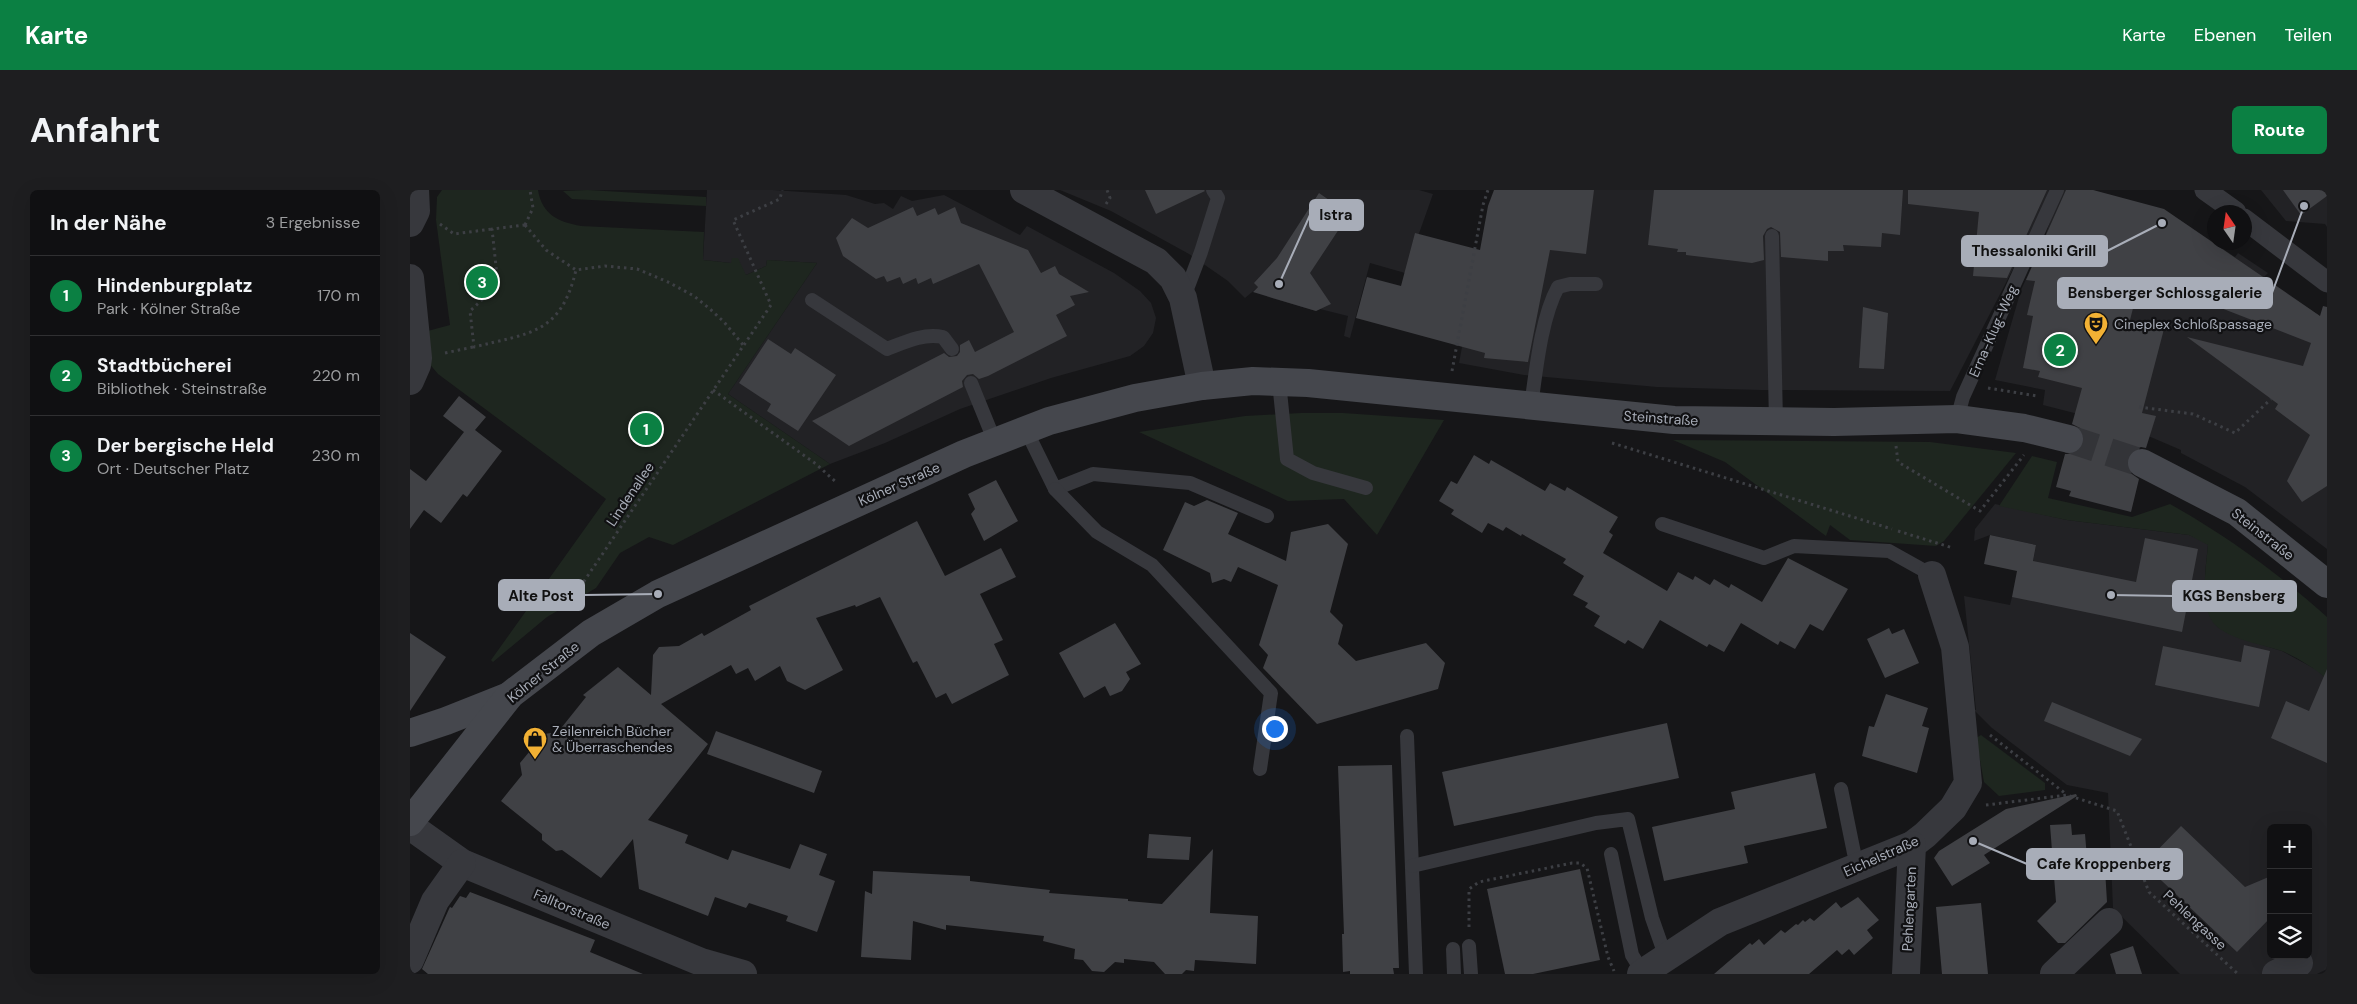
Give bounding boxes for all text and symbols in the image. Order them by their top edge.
text: Karte [25,20,88,51]
text: Karte [2122,23,2166,47]
text: Ebenen [2194,23,2256,47]
text: Teilen [2284,23,2332,47]
button: Route [2232,106,2327,154]
text: Anfahrt [30,107,160,153]
callout: Istra [1310,200,1363,230]
text: Istra [1319,205,1353,225]
north arrow [2207,205,2252,250]
text: In der Nähe [50,209,167,237]
text: 3 Ergebnisse [266,212,360,233]
callout: Thessaloniki Grill [1962,236,2107,266]
text: Thessaloniki Grill [1972,241,2096,261]
pin: 3 [466,263,498,301]
text: Hindenburgplatz [97,273,252,298]
callout: Bensberger Schlossgalerie [2058,278,2272,308]
street label: Erna-Klug-Weg [1965,282,2021,380]
text: Bensberger Schlossgalerie [2068,283,2262,303]
text: 1 [63,285,69,306]
text: 170 m [317,285,360,306]
text: Park · Kölner Straße [97,298,240,319]
theatre icon: Cineplex Schloßpassage [2083,311,2109,345]
place label: Cineplex Schloßpassage [2114,315,2272,333]
pin: 2 [2044,331,2076,369]
text: Stadtbücherei [97,353,232,378]
text: 2 [61,365,71,386]
text: 220 m [312,365,360,386]
text: Bibliothek · Steinstraße [97,378,267,399]
street label: Steinstraße [1623,406,1699,430]
pin: 1 [630,410,662,448]
text: Der bergische Held [97,433,274,458]
text: 3 [61,445,71,466]
text: 230 m [312,445,360,466]
text: Ort · Deutscher Platz [97,458,249,479]
street label: Kölner Straße [855,458,943,510]
street label: Lindenallee [602,459,658,529]
street label: Steinstraße [2228,504,2298,564]
callout: Alte Post [499,580,584,610]
callout: KGS Bensberg [2173,581,2296,611]
text: Alte Post [508,586,574,606]
text: KGS Bensberg [2183,586,2285,606]
street label: Kölner Straße [503,637,583,707]
your location [1262,716,1288,742]
place label: Zeilenreich Bücher & Überraschendes [552,722,673,756]
shop icon: Zeilenreich Bücher & Überraschendes [522,726,548,760]
map controls [2267,824,2312,959]
button: + [2267,824,2312,869]
street label: Eichelstraße [1841,831,1921,881]
callout: Cafe Kroppenberg [2027,849,2182,879]
text: Cafe Kroppenberg [2037,854,2171,874]
street label: Pehlengarten [1898,866,1920,952]
button: − [2267,869,2312,914]
street label: Falltorstraße [531,885,613,933]
street label: Pehlengasse [2160,886,2231,954]
button: layers [2267,914,2312,959]

